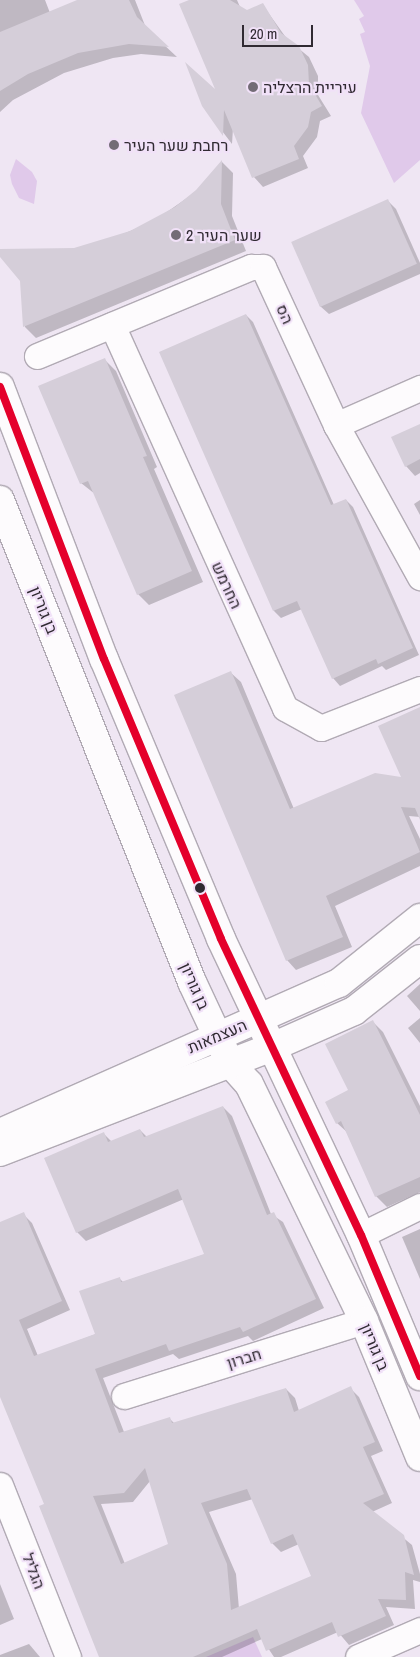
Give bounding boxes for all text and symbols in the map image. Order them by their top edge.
scale bar [245,15,316,47]
text: 20 m [250,23,277,44]
place label: עיריית הרצליה [263,77,357,97]
marker: עיריית הרצליה [247,81,259,93]
place label: רחבת שער העיר [124,135,228,155]
marker: רחבת שער העיר [108,139,120,151]
place label: שער העיר 2 [186,225,262,245]
marker: שער העיר 2 [170,229,182,241]
street label: הס [272,301,298,327]
street label: החרמש [208,558,246,612]
street label: בן גוריון [26,583,62,637]
unlabelled marker [195,883,205,893]
street label: בן גוריון [176,959,214,1013]
street label: העצמאות [184,1015,250,1057]
street label: בן גוריון [356,1320,394,1374]
street label: חברון [224,1344,264,1372]
street label: הגליל [18,1550,50,1592]

